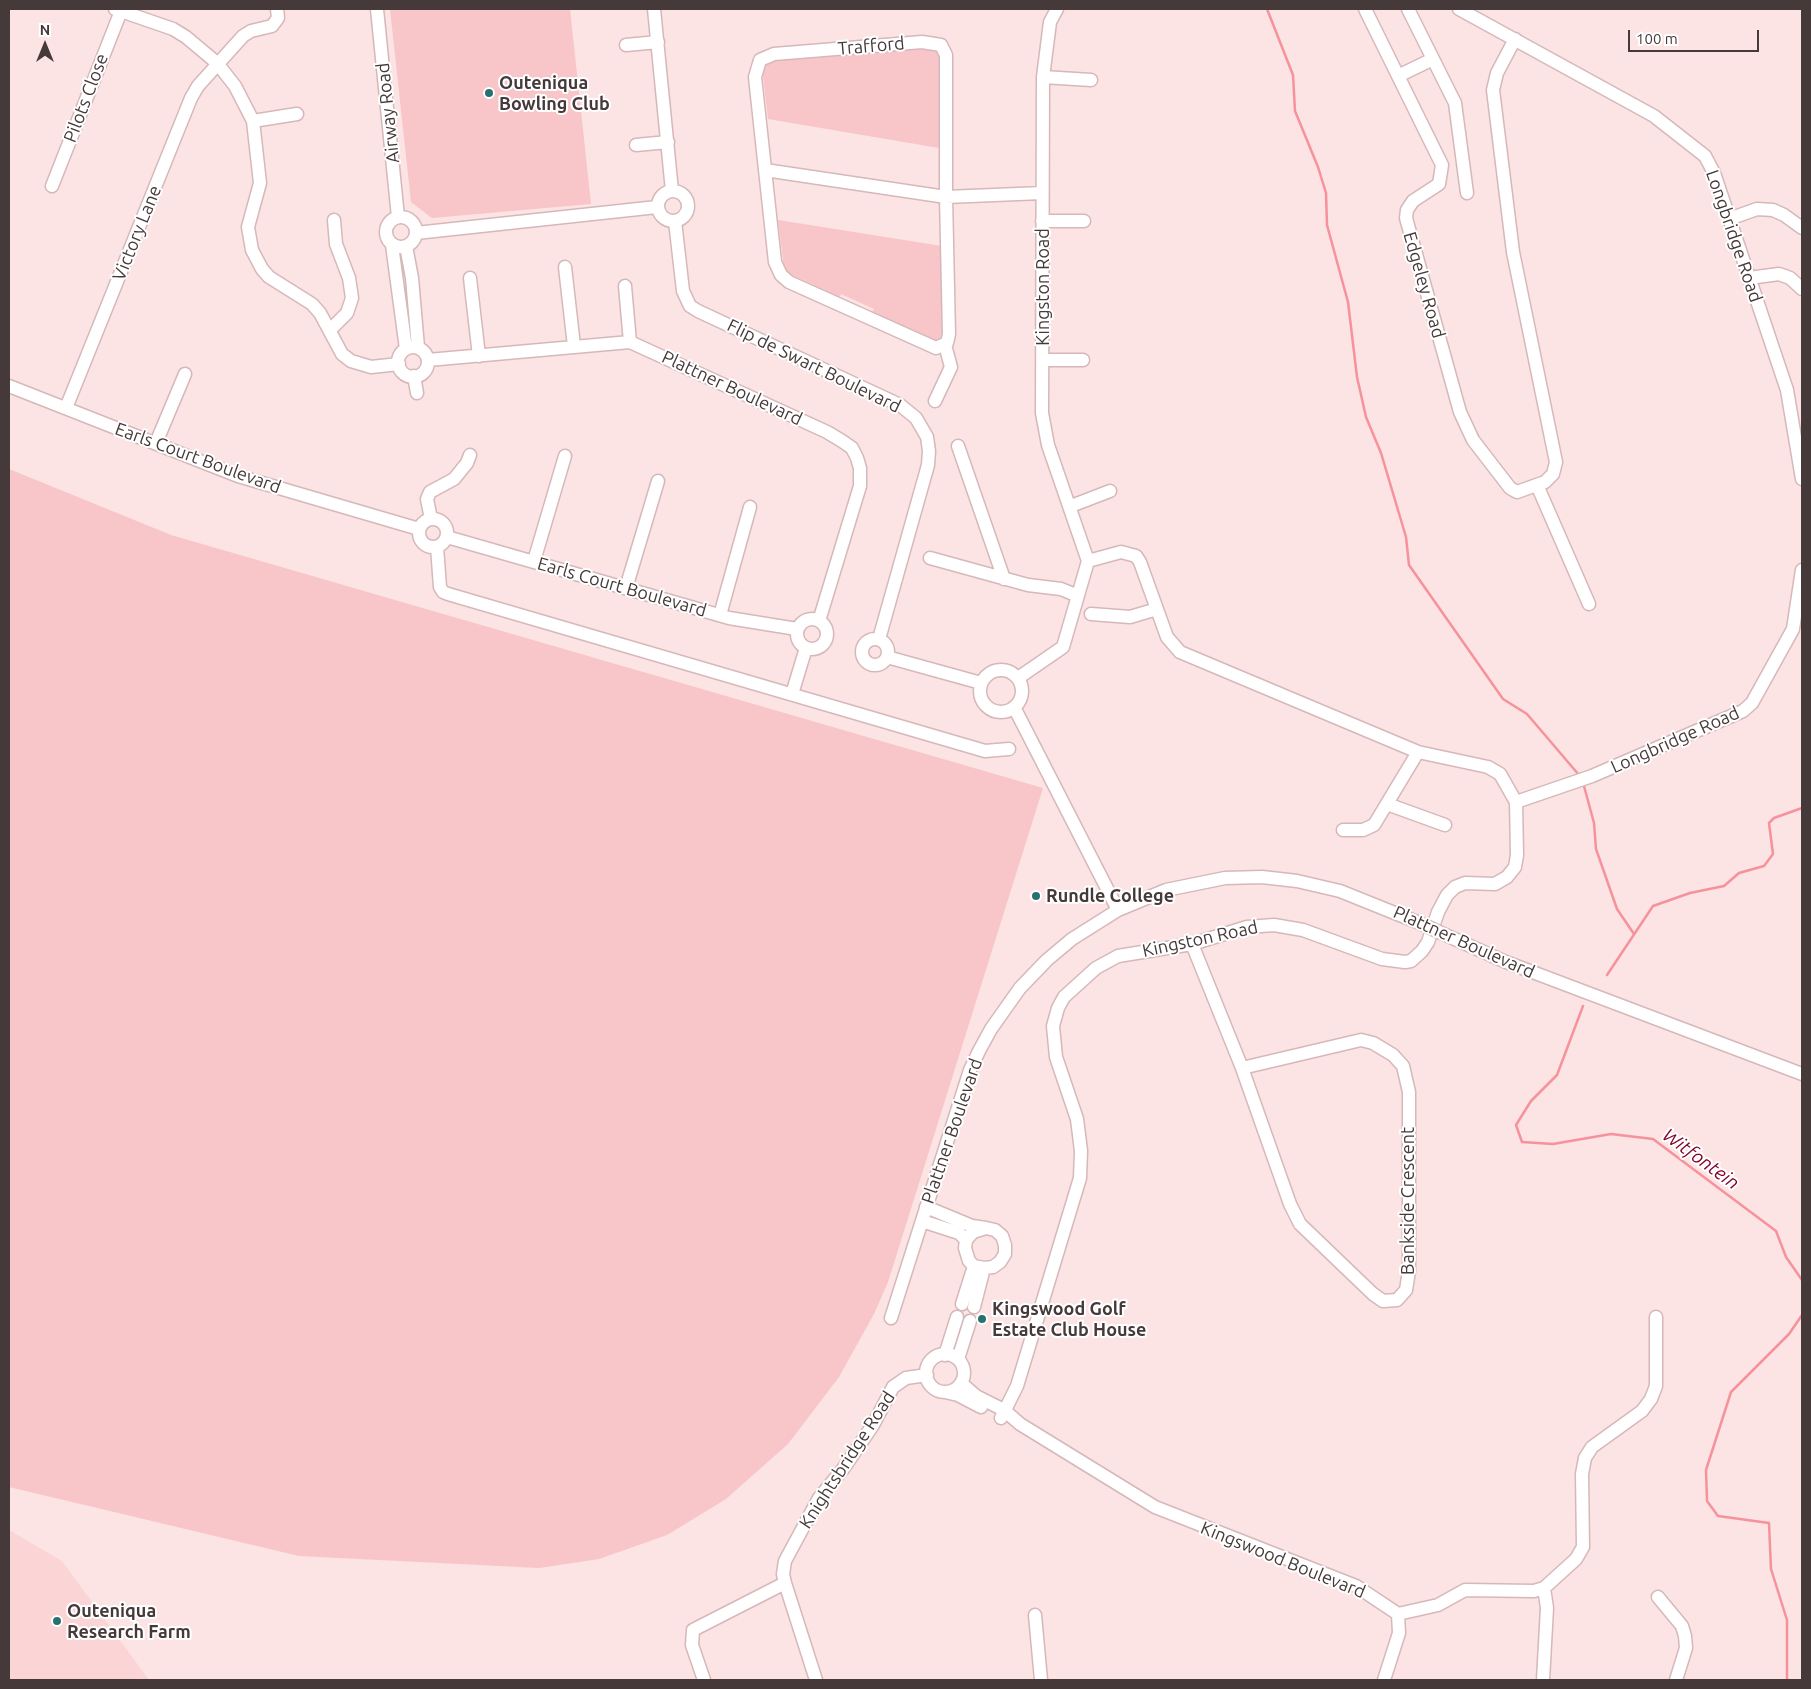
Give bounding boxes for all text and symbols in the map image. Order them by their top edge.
north arrow [20,20,70,70]
scale bar [1631,20,1762,52]
text: N [40,22,50,38]
text: 100 m [1636,30,1678,47]
street label: Trafford [837,32,905,60]
street label: Pilots Close [59,51,113,145]
street label: Airway Road [372,62,404,164]
place label: Outeniqua Bowling Club [499,72,610,115]
marker: Outeniqua Bowling Club [483,87,495,99]
street label: Longbridge Road [1701,167,1767,305]
street label: Victory Lane [108,182,166,284]
street label: Kingston Road [1032,228,1054,346]
street label: Edgeley Road [1399,229,1449,341]
street label: Flip de Swart Boulevard [724,315,904,417]
street label: Plattner Boulevard [658,346,806,430]
street label: Earls Court Boulevard [112,418,284,498]
street label: Earls Court Boulevard [535,553,709,621]
street label: Longbridge Road [1607,702,1743,778]
place label: Rundle College [1046,885,1174,907]
marker: Rundle College [1030,890,1042,902]
street label: Plattner Boulevard [1390,901,1538,983]
street label: Kingston Road [1140,916,1260,962]
street label: Plattner Boulevard [917,1055,987,1207]
water label: Witfontein [1658,1124,1744,1194]
street label: Bankside Crescent [1397,1127,1419,1275]
place label: Kingswood Golf Estate Club House [992,1298,1146,1340]
marker: Kingswood Golf Estate Club House [976,1313,988,1325]
street label: Knightsbridge Road [795,1387,899,1533]
street label: Kingswood Boulevard [1197,1517,1369,1603]
place label: Outeniqua Research Farm [67,1600,191,1642]
marker: Outeniqua Research Farm [51,1615,63,1627]

